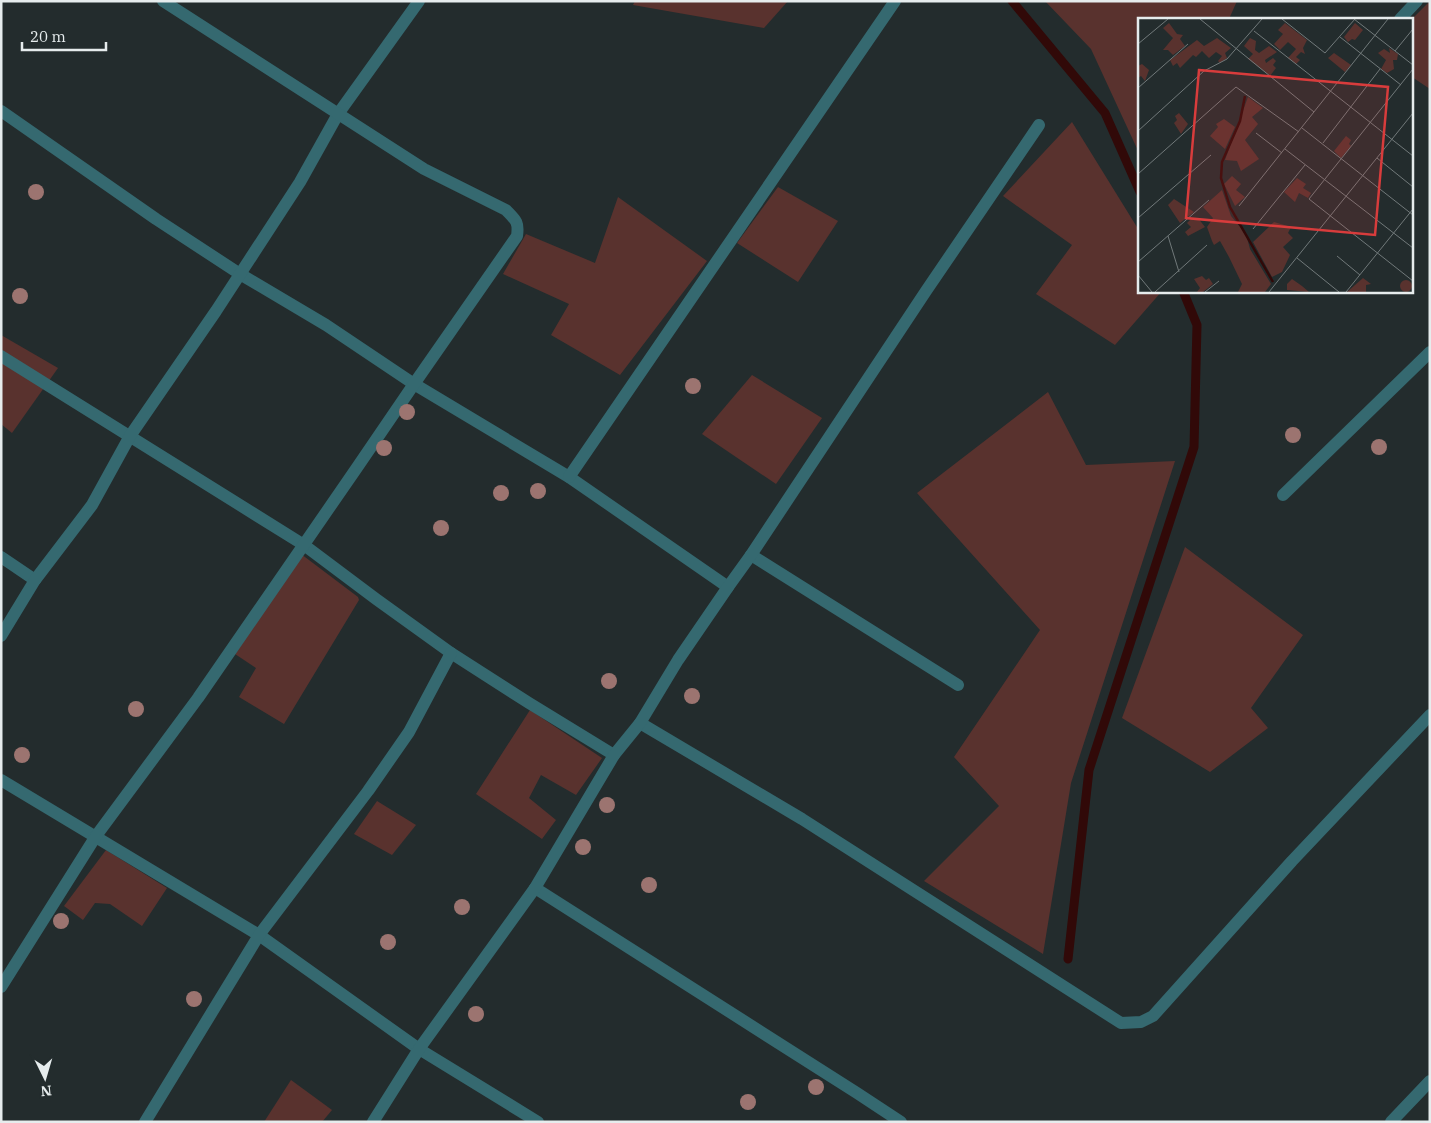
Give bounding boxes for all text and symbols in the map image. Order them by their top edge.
inset map [1138,18,1414,292]
scale bar [22,20,106,52]
text: 20 m [30,27,66,46]
north arrow [20,1053,70,1103]
text: N [40,1082,52,1100]

